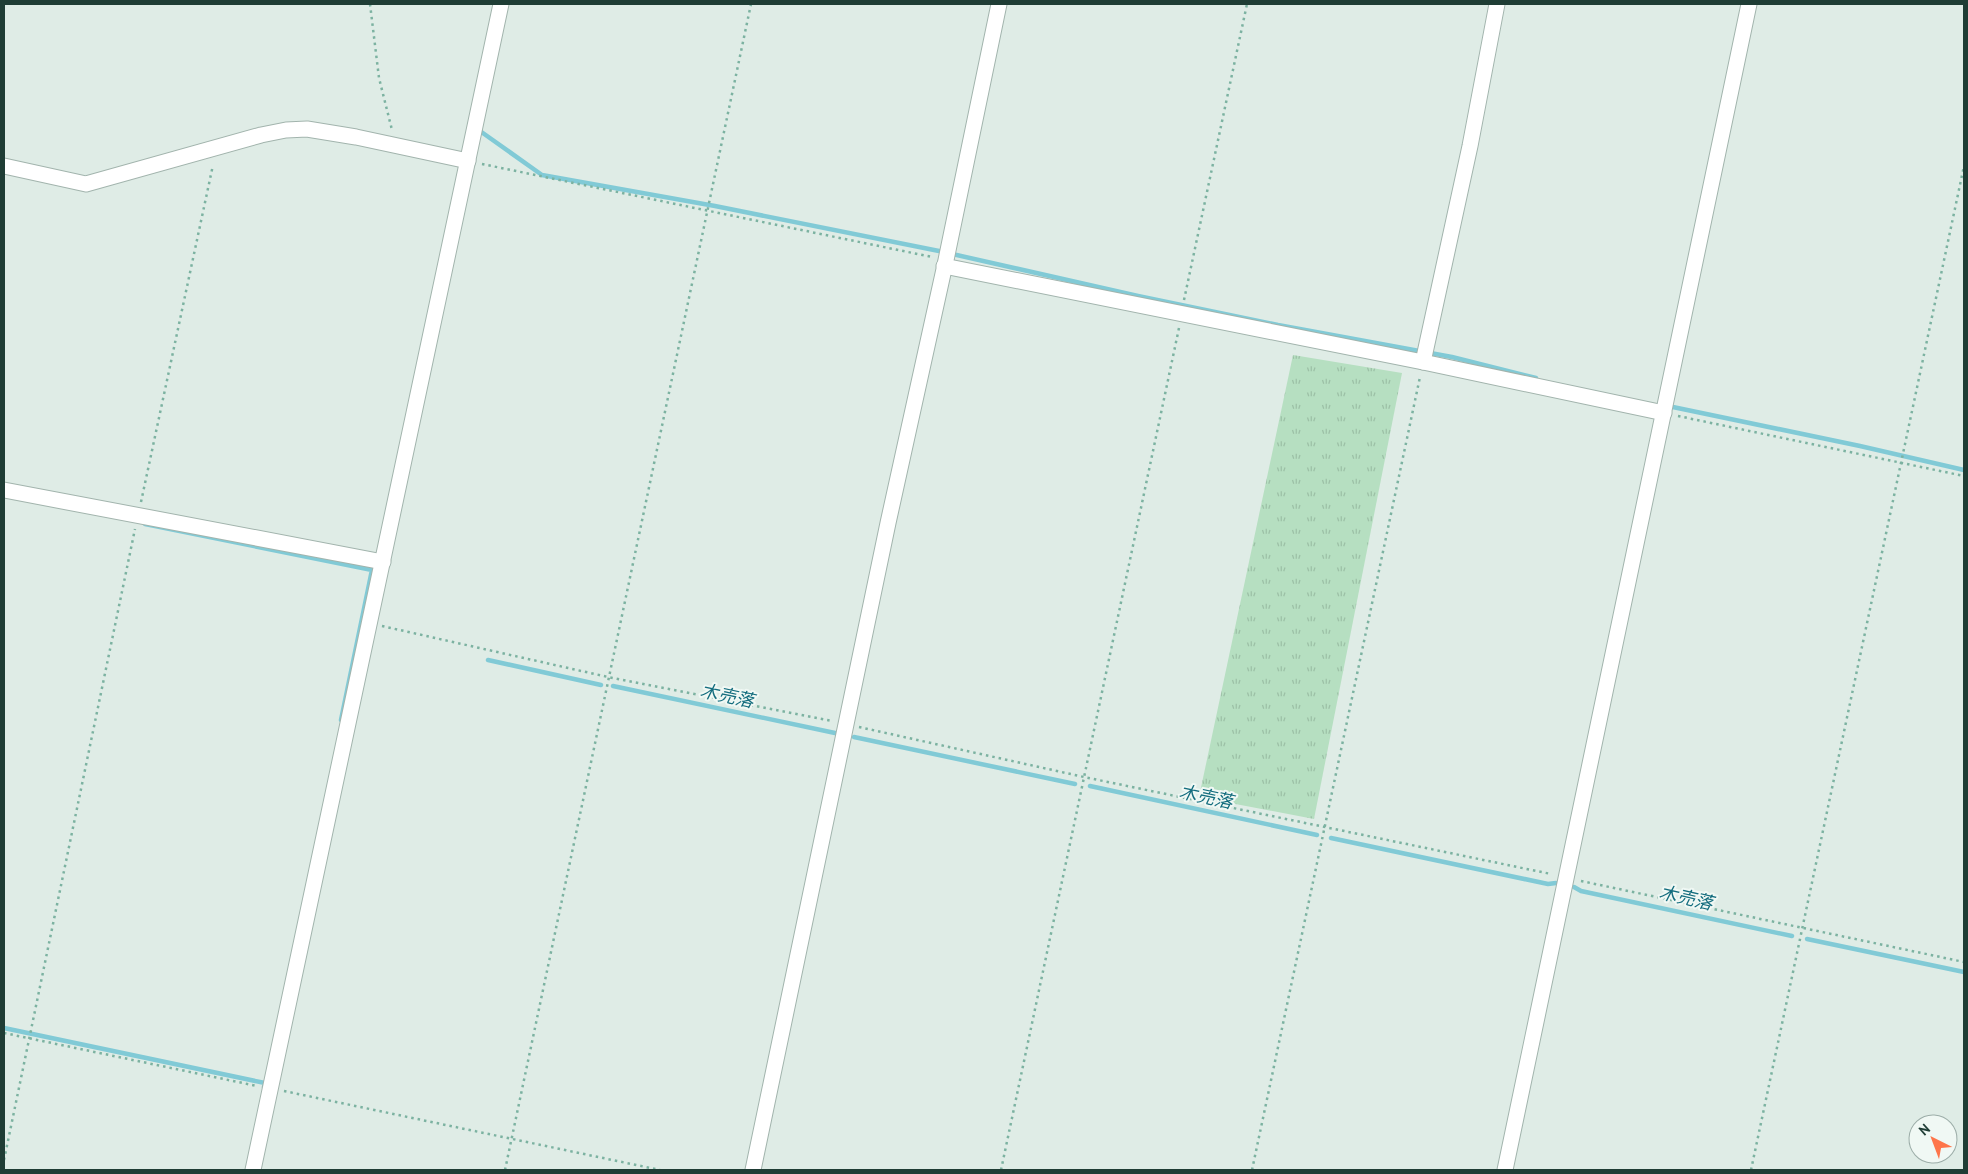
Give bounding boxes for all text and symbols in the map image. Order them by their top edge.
water label: 木売落 [698,679,759,713]
water label: 木売落 [1177,780,1238,814]
water label: 木売落 [1657,880,1718,915]
north arrow [1908,1114,1958,1164]
text: N [1915,1120,1934,1139]

